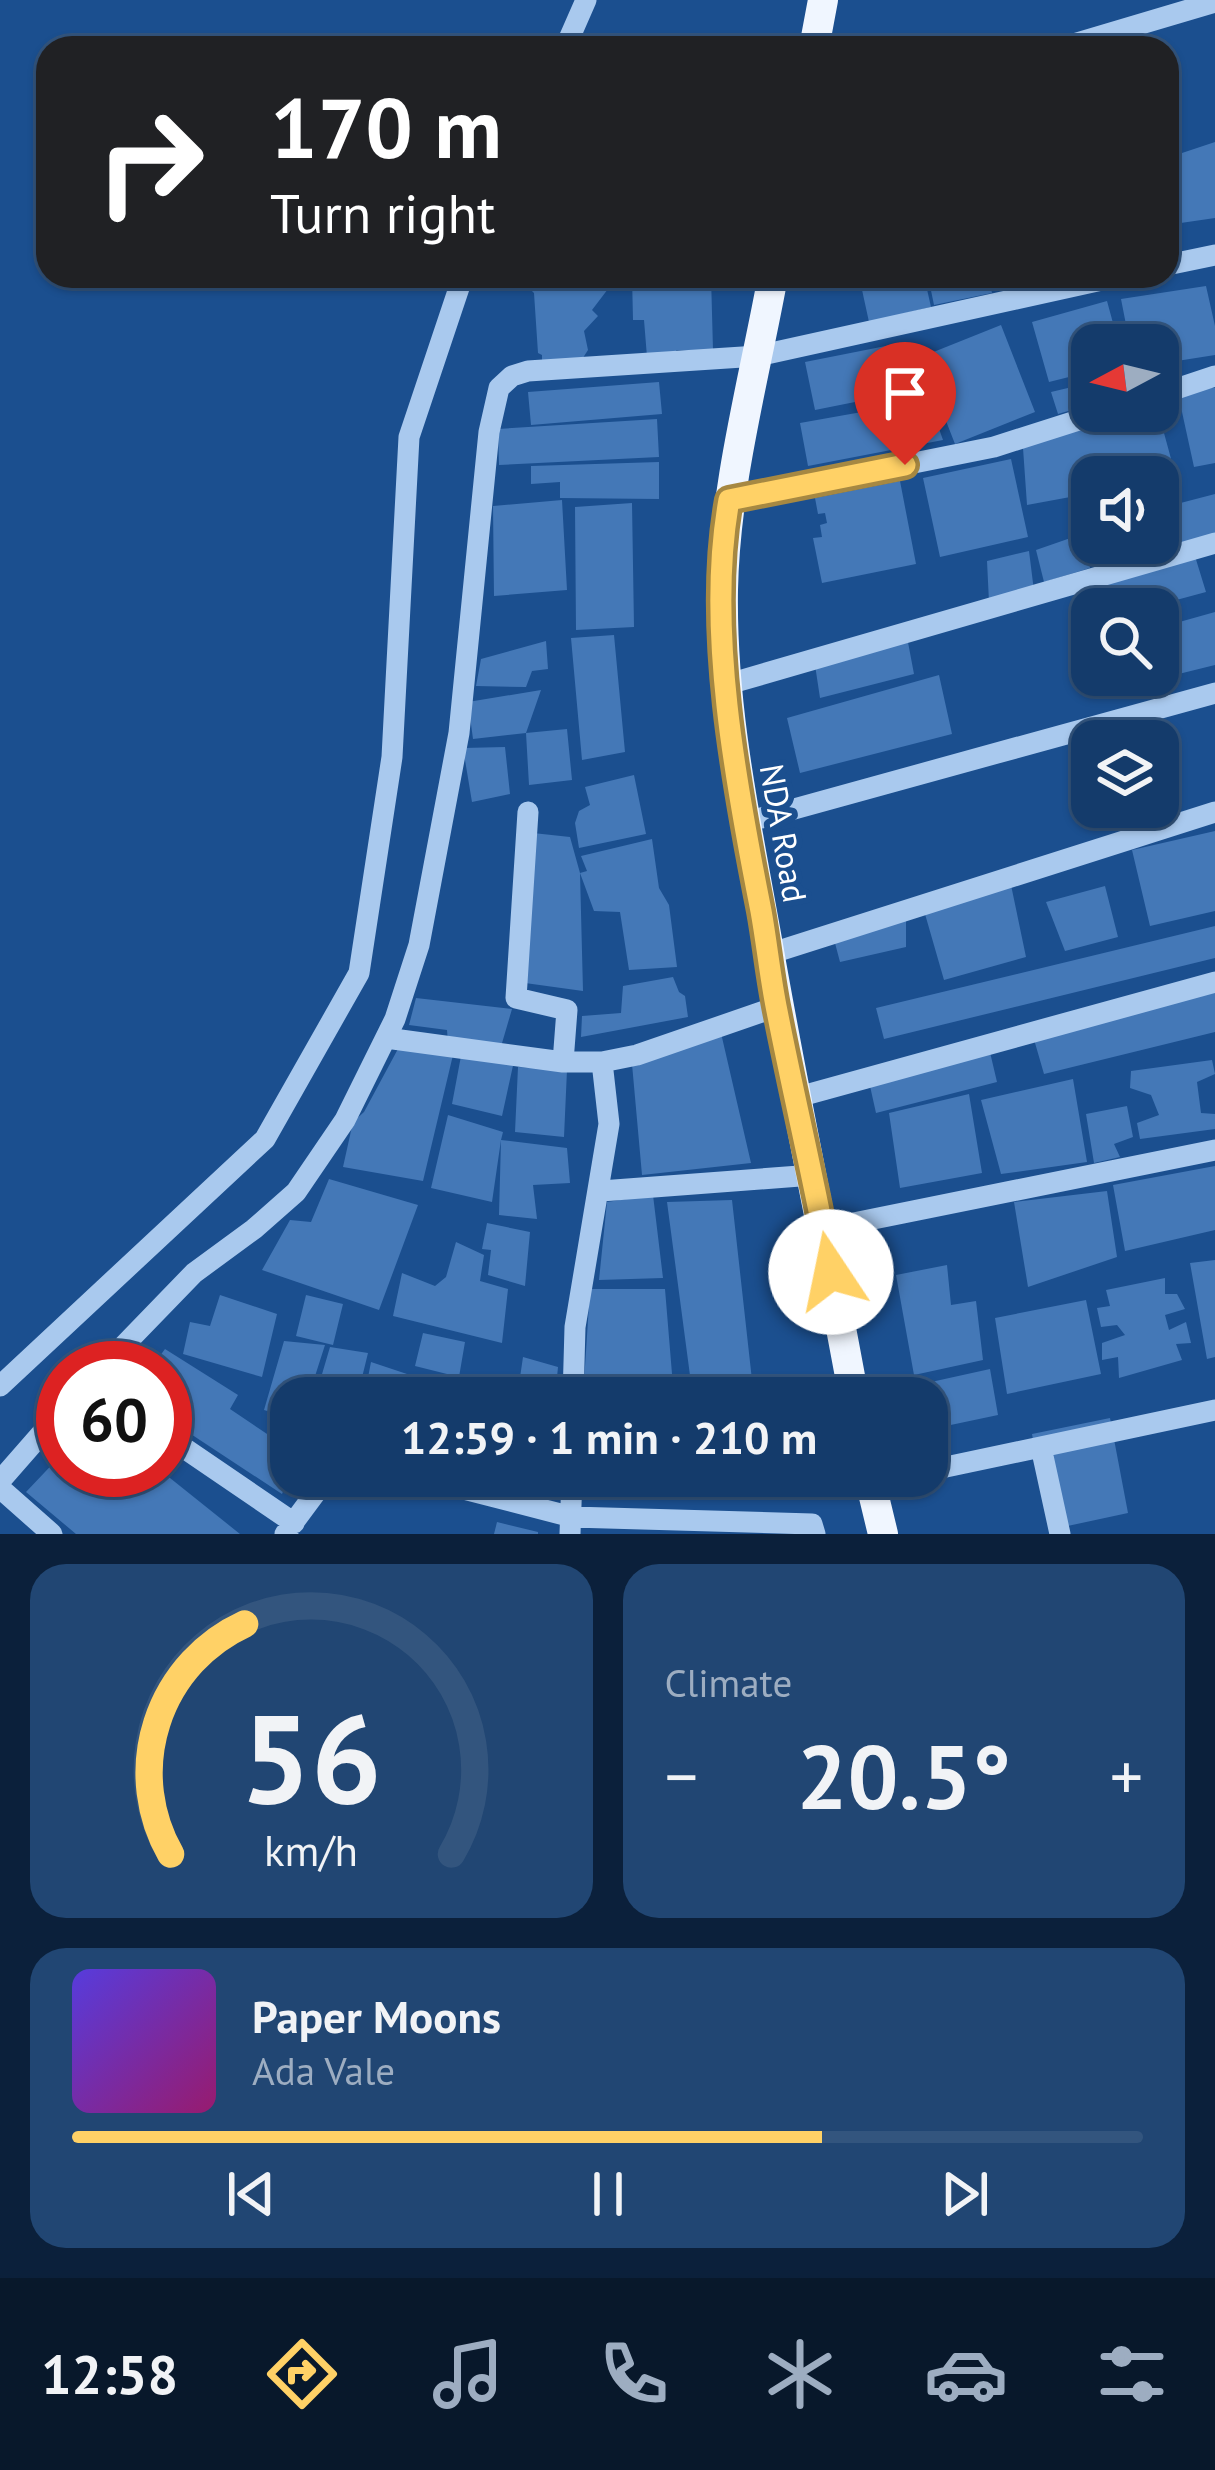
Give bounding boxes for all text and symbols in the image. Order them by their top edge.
text: 170 m [270,72,502,181]
icon: right [72,84,228,240]
text: Turn right [270,178,495,248]
north arrow [1071,324,1179,432]
map controls [1071,324,1179,828]
pin [854,342,956,465]
icon: arrive [872,360,938,426]
button: sound [1071,456,1179,564]
button: search [1071,588,1179,696]
button: layers [1071,720,1179,828]
street label: NDA Road [751,761,817,905]
position arrow [768,1209,894,1335]
speed limit sign: 60 [36,1341,192,1497]
text: 12:59 · 1 min · 210 m [401,1408,817,1466]
text: Climate [665,1657,792,1708]
text: 56 [240,1676,382,1837]
text: 20.5° [796,1717,1011,1834]
text: − [665,1733,698,1818]
text: + [1110,1733,1143,1818]
text: km/h [264,1822,358,1878]
text: Paper Moons [252,1987,501,2045]
text: Ada Vale [252,2045,395,2096]
icon: previous [218,2161,284,2227]
icon: pause [575,2161,641,2227]
icon: next [932,2161,998,2227]
icon: directions [260,2332,344,2416]
icon: music [426,2332,510,2416]
icon: phone [592,2332,676,2416]
icon: climate [758,2332,842,2416]
icon: car [924,2332,1008,2416]
icon: filters [1090,2332,1174,2416]
text: 12:58 [41,2339,178,2409]

